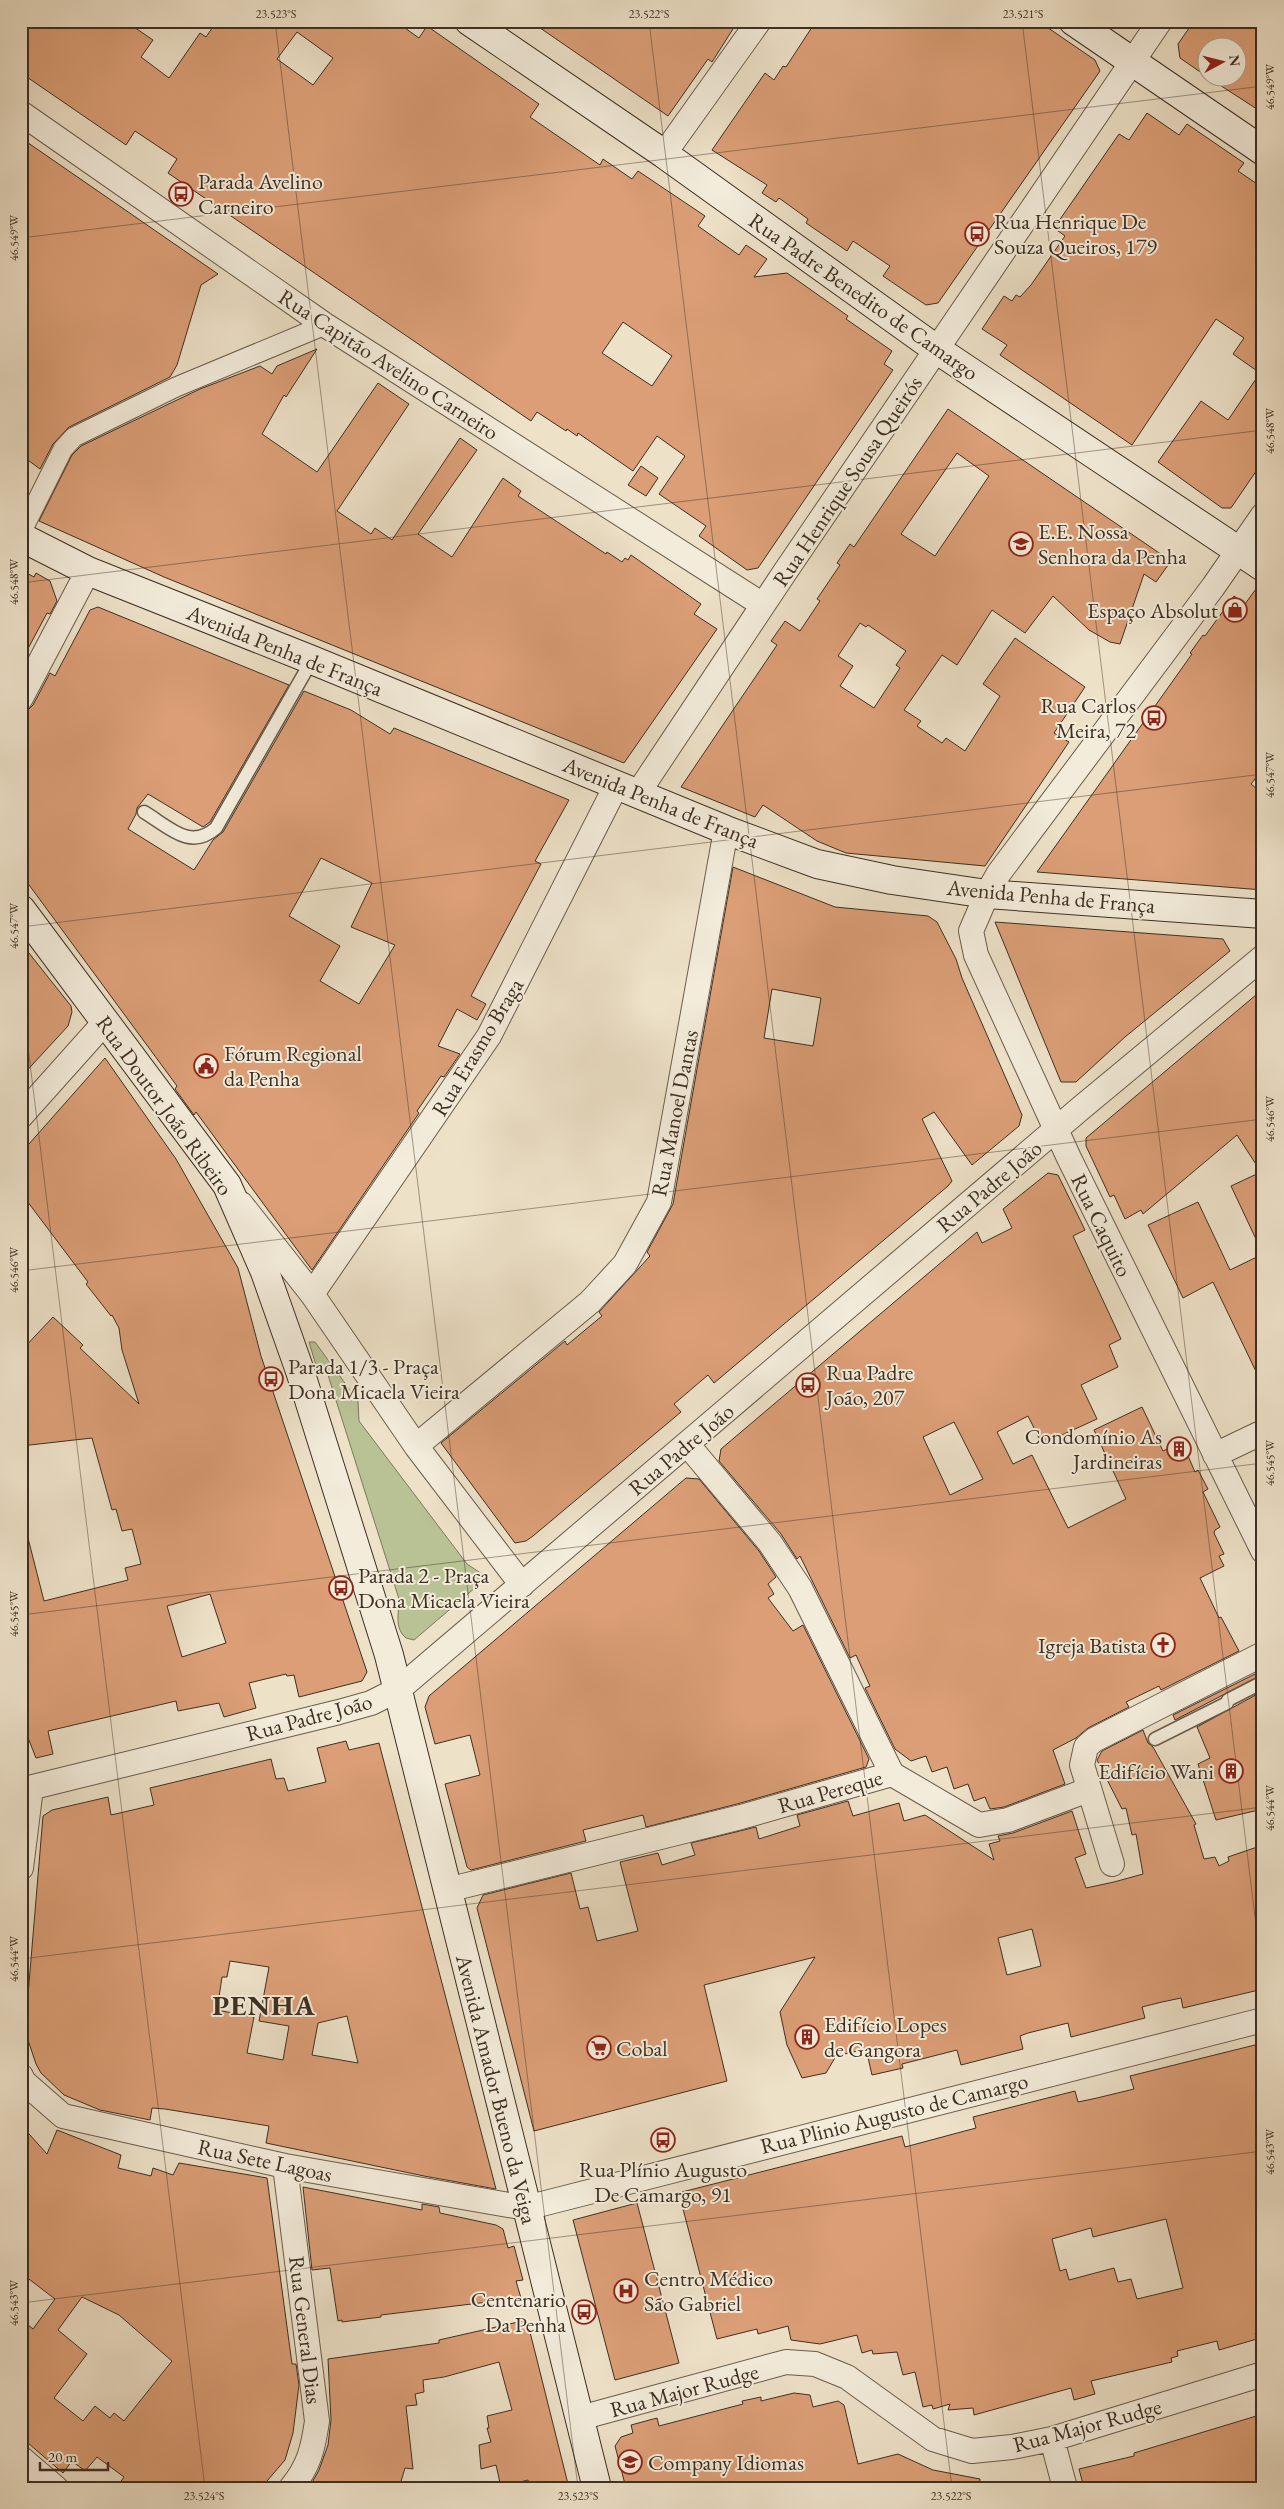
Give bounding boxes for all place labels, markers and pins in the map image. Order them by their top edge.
place label: Parada Avelino Carneiro [198,167,323,221]
bus stop icon: Parada Avelino Carneiro [168,181,194,207]
place label: Rua Henrique De Souza Queiros, 179 [994,207,1157,261]
bus stop icon: Rua Henrique De Souza Queiros, 179 [964,221,990,247]
place label: E.E. Nossa Senhora da Penha [1038,517,1187,571]
school or university icon: E.E. Nossa Senhora da Penha [1008,531,1034,557]
place label: Espaço Absolut [1087,596,1218,625]
shop icon: Espaço Absolut [1222,597,1248,623]
place label: Rua Carlos Meira, 72 [1041,691,1136,745]
bus stop icon: Rua Carlos Meira, 72 [1141,705,1167,731]
place label: Fórum Regional da Penha [224,1039,362,1093]
public building icon: Fórum Regional da Penha [193,1053,219,1079]
place label: Parada 1/3 - Praça Dona Micaela Vieira [288,1352,460,1406]
place label: Rua Padre João, 207 [824,1358,914,1412]
bus stop icon: Parada 1/3 - Praça Dona Micaela Vieira [258,1366,284,1392]
bus stop icon: Rua Padre João, 207 [795,1372,821,1398]
place label: Condomínio As Jardineiras [1025,1422,1162,1476]
building icon: Condomínio As Jardineiras [1166,1436,1192,1462]
place label: Parada 2 - Praça Dona Micaela Vieira [358,1561,530,1615]
bus stop icon: Parada 2 - Praça Dona Micaela Vieira [328,1575,354,1601]
place label: Igreja Batista [1038,1631,1146,1660]
church icon: Igreja Batista [1150,1632,1176,1658]
place label: Edifício Wani [1098,1757,1214,1786]
building icon: Edifício Wani [1218,1758,1244,1784]
place label: Edifício Lopes de Gangora [824,2010,947,2064]
building icon: Edifício Lopes de Gangora [794,2024,820,2050]
place label: Cobal [616,2034,667,2063]
supermarket icon: Cobal [586,2035,612,2061]
bus stop icon: Rua Plínio Augusto De Camargo, 91 [650,2127,676,2153]
place label: Rua Plínio Augusto De Camargo, 91 [579,2155,747,2209]
place label: Centro Médico São Gabriel [644,2264,773,2318]
hospital icon: Centro Médico São Gabriel [613,2278,639,2304]
place label: Centenario Da Penha [471,2285,566,2339]
bus stop icon: Centenario Da Penha [571,2299,597,2325]
place label: Company Idiomas [648,2448,804,2477]
school or university icon: Company Idiomas [617,2449,643,2475]

